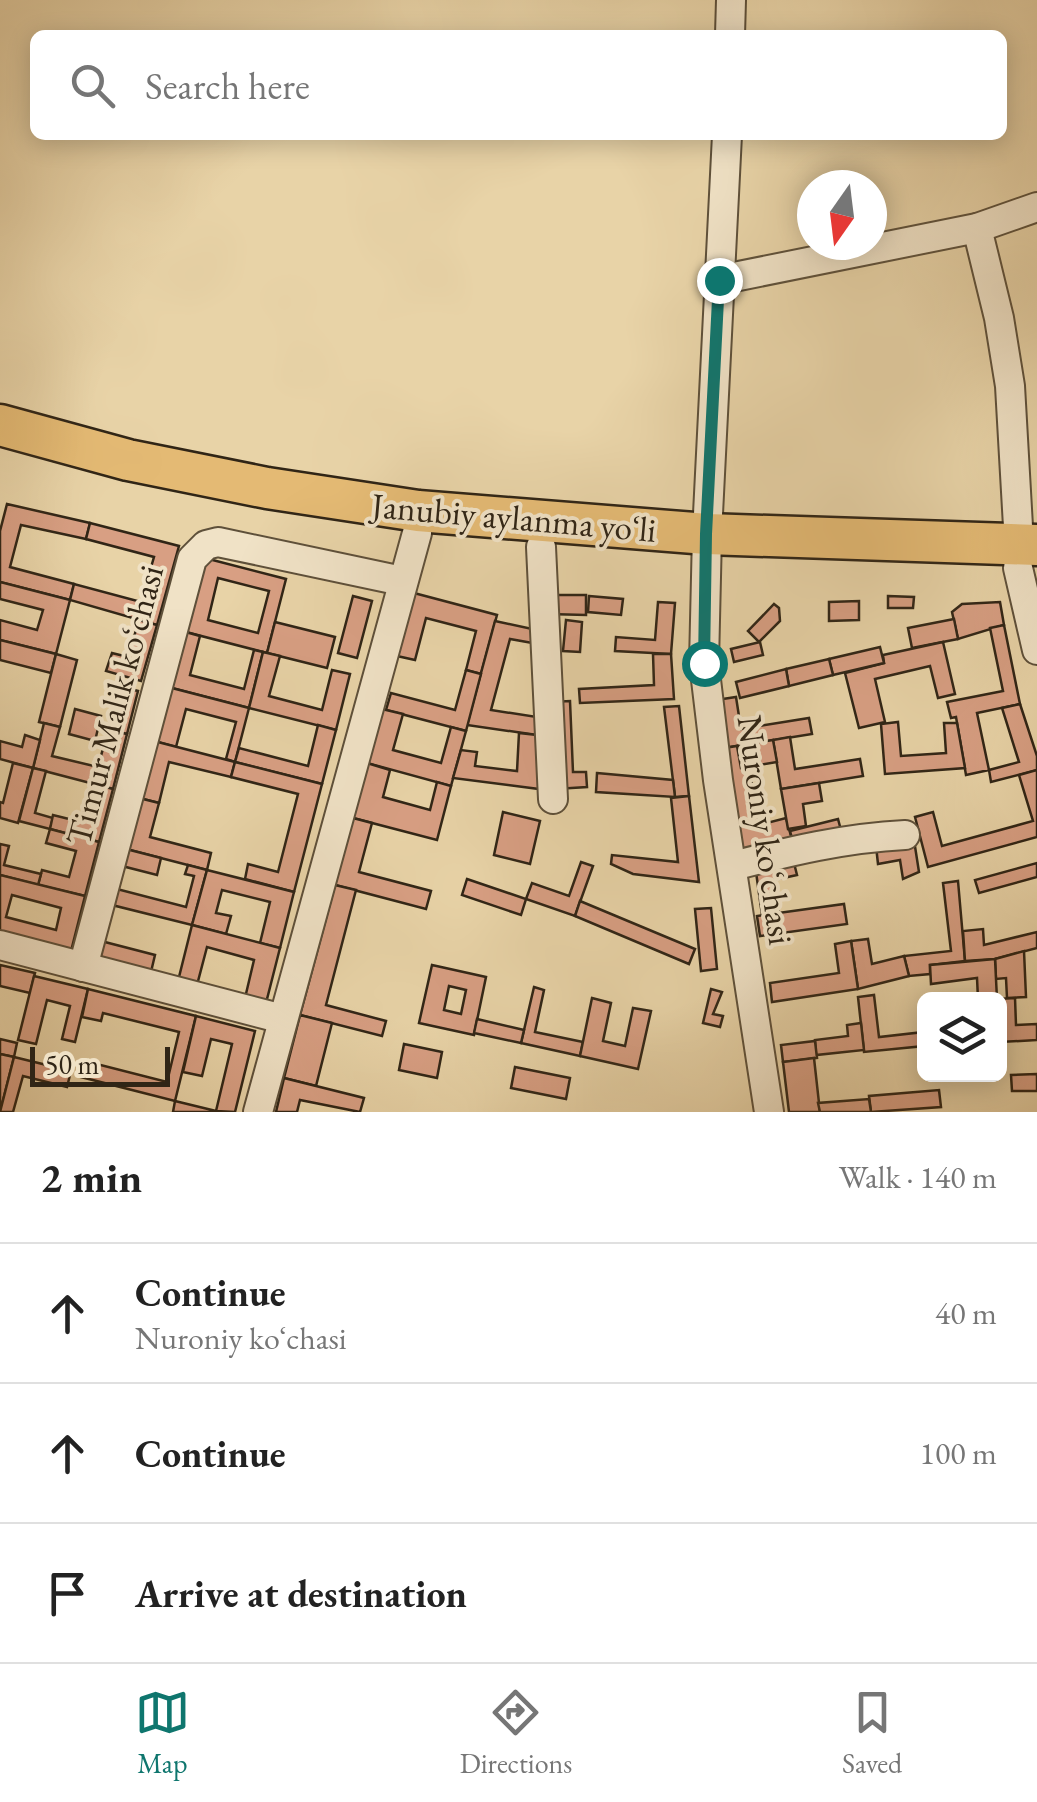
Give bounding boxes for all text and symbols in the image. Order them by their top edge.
search box [30,30,1007,140]
icon: search [65,58,120,113]
text: Search here [145,61,310,110]
north arrow [797,170,887,260]
route end [697,258,743,304]
street label: Janubiy aylanma yoʻli [367,482,658,552]
street label: Timur Malik koʻchasi [55,560,173,850]
route start [682,641,728,687]
street label: Nuroniy koʻchasi [728,712,804,948]
map controls [917,992,1007,1082]
button: layers [917,992,1007,1082]
scale bar [30,1042,170,1086]
text: 50 m [45,1046,99,1082]
text: 2 min [40,1150,142,1205]
text: Walk · 140 m [839,1156,997,1198]
text: Continue [135,1268,286,1317]
icon: ahead [40,1286,95,1341]
text: 40 m [935,1292,997,1334]
text: Nuroniy koʻchasi [135,1317,347,1359]
icon: ahead [40,1426,95,1481]
text: Continue [135,1429,286,1478]
text: 100 m [920,1432,997,1474]
icon: arrive [40,1566,95,1621]
text: Arrive at destination [135,1569,467,1618]
tab: Map [135,1685,190,1781]
tab: Directions [460,1685,572,1781]
tab: Saved [842,1685,902,1781]

